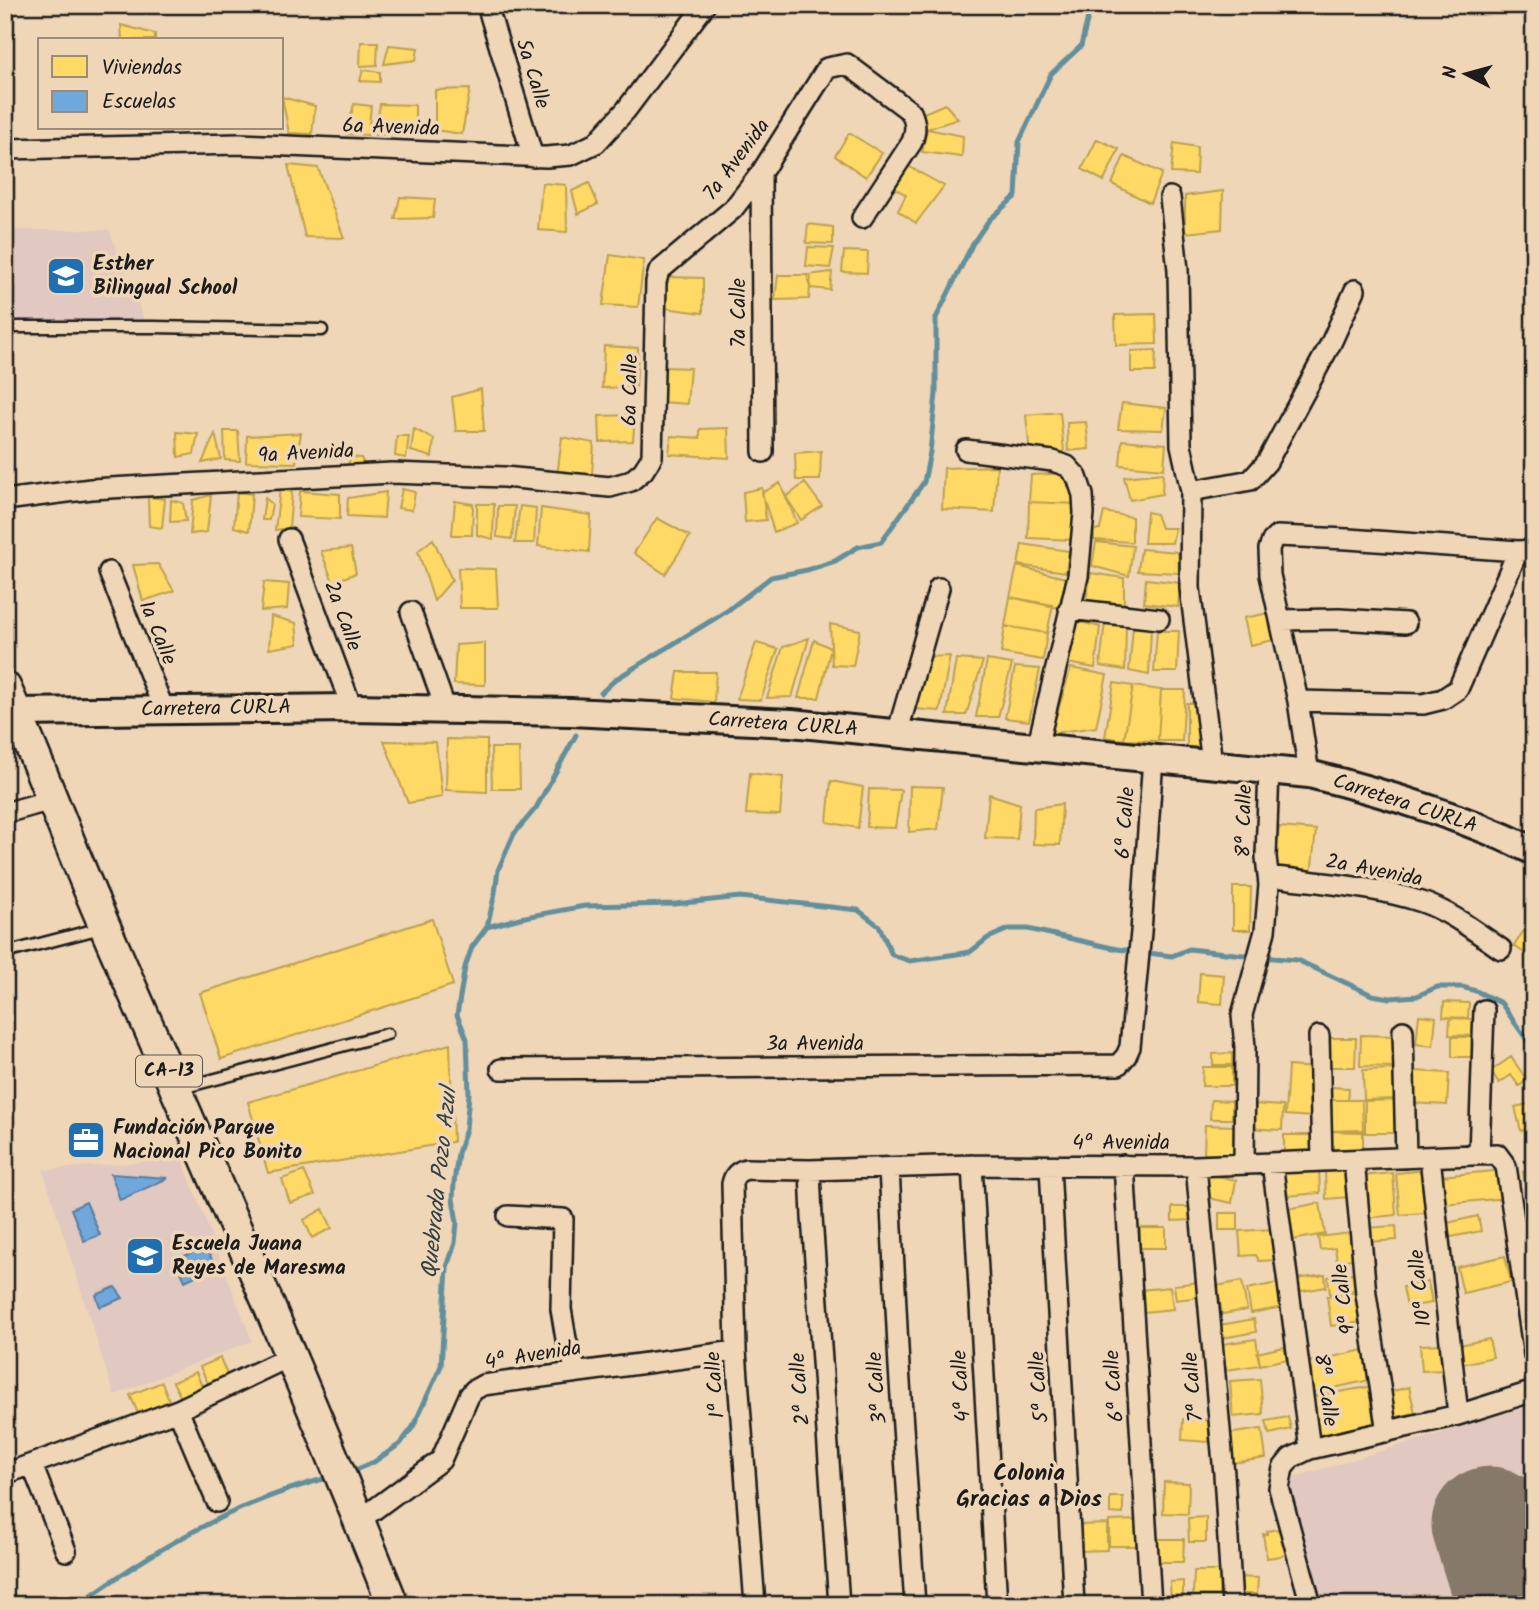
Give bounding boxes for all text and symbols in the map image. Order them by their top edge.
street label: 5a Calle [506,35,558,114]
legend [38,38,284,130]
north arrow [1430,38,1500,108]
text: Viviendas [102,52,182,85]
text: N [1436,65,1467,80]
text: Escuelas [102,86,176,119]
street label: 6a Avenida [342,110,440,146]
street label: 7a Avenida [695,112,779,208]
place label: Esther Bilingual School [93,248,238,305]
school or university icon: Esther Bilingual School [45,255,87,297]
street label: 7a Calle [723,277,756,348]
street label: 6a Calle [614,353,648,426]
street label: 9a Avenida [257,435,355,473]
street label: 2a Calle [314,576,370,656]
street label: 1a Calle [129,596,185,671]
street label: Carretera CURLA [141,691,291,727]
street label: Carretera CURLA [707,703,859,747]
street label: Carretera CURLA [1328,765,1482,843]
street label: 8ª Calle [1228,784,1262,858]
street label: 6ª Calle [1107,785,1145,860]
street label: 2a Avenida [1323,845,1425,897]
street label: 3a Avenida [766,1028,864,1061]
road number: CA-13 [136,1056,202,1086]
water label: Quebrada Pozo Azul [412,1082,468,1280]
place label: Fundación Parque Nacional Pico Bonito [113,1112,302,1169]
office icon: Fundación Parque Nacional Pico Bonito [65,1119,107,1161]
street label: 4ª Avenida [1072,1127,1170,1160]
place label: Escuela Juana Reyes de Maresma [172,1228,346,1285]
school or university icon: Escuela Juana Reyes de Maresma [124,1235,166,1277]
street label: 10ª Calle [1400,1247,1441,1328]
street label: 9ª Calle [1324,1261,1366,1336]
street label: 4ª Avenida [482,1332,584,1380]
street label: 6ª Calle [1096,1348,1134,1423]
street label: 4ª Calle [944,1349,980,1423]
street label: 5ª Calle [1021,1349,1059,1424]
street label: 1ª Calle [697,1350,735,1420]
street label: 3ª Calle [859,1350,897,1425]
street label: 7ª Calle [1174,1350,1213,1423]
street label: 2ª Calle [782,1351,820,1426]
street label: 8ª Calle [1304,1351,1347,1429]
district label: Colonia Gracias a Dios [956,1456,1102,1518]

